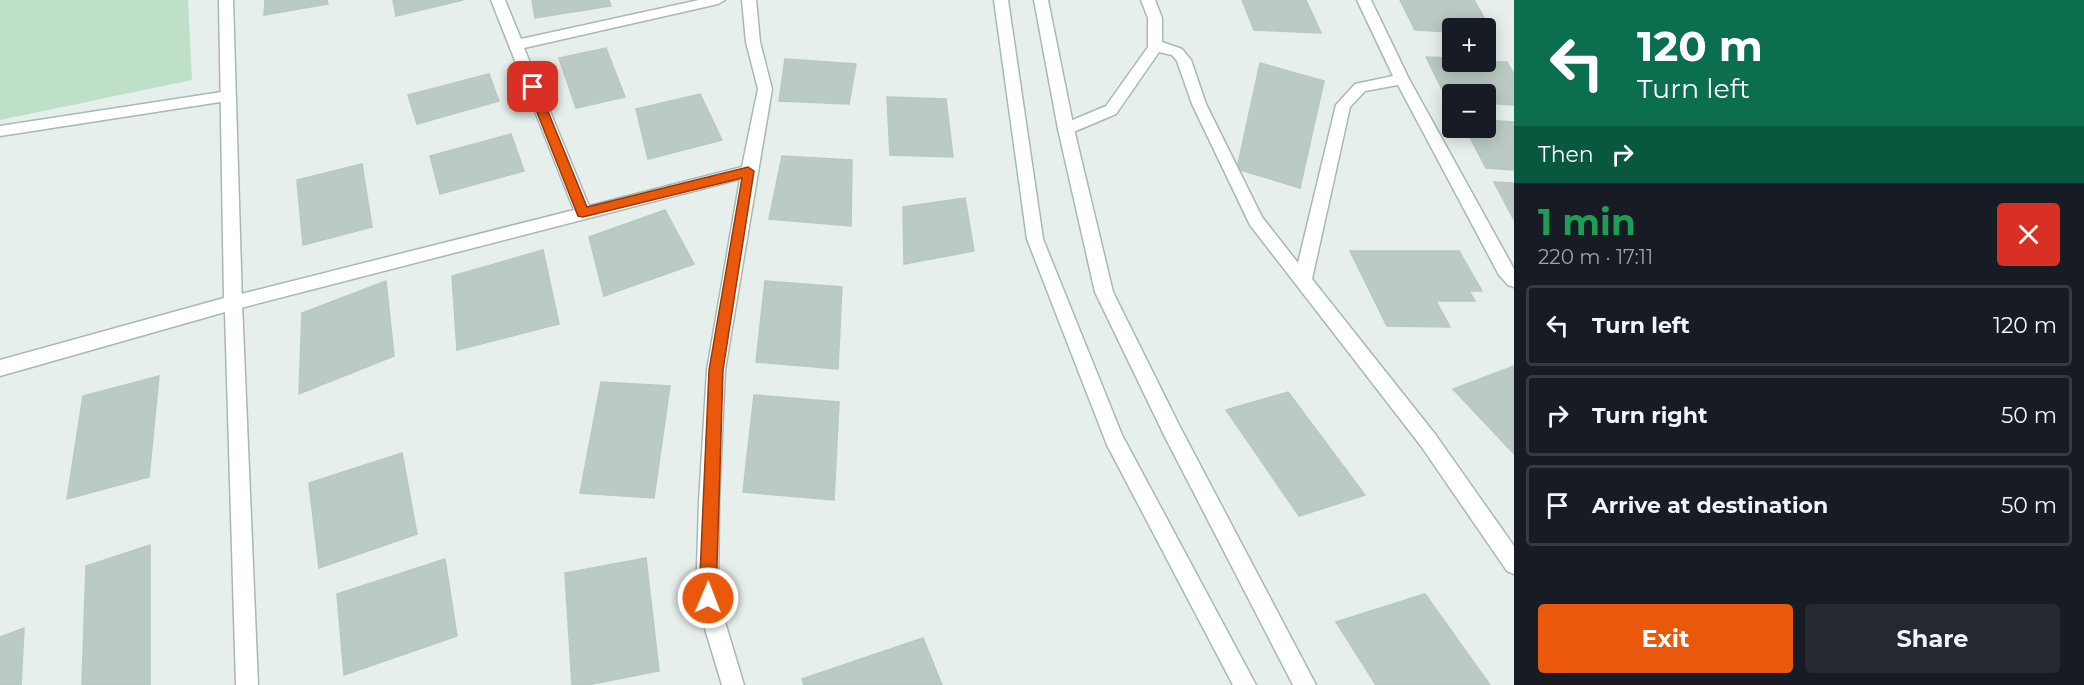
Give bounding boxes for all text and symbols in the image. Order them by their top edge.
map controls [1442,18,1496,138]
button: + [1442,18,1496,72]
text: 120 m [1637,20,1763,72]
icon: left [1538,24,1616,102]
pin [507,61,558,112]
icon: arrive [516,70,549,103]
text: Turn left [1637,72,1750,105]
button: − [1442,84,1496,138]
icon: right [1606,138,1639,171]
text: Then [1538,141,1594,168]
text: 1 min [1538,200,1636,244]
button: close [1997,203,2060,266]
text: 220 m · 17:11 [1538,245,1653,269]
icon: left [1541,309,1574,342]
text: Turn left [1592,312,1690,339]
text: 120 m [1993,312,2057,339]
icon: right [1541,399,1574,432]
text: Turn right [1592,402,1707,429]
text: 50 m [2001,402,2057,429]
icon: arrive [1541,489,1574,522]
text: Arrive at destination [1592,492,1828,519]
text: 50 m [2001,492,2057,519]
position arrow [676,566,740,630]
button: Exit [1538,604,1793,673]
button: Share [1805,604,2060,673]

